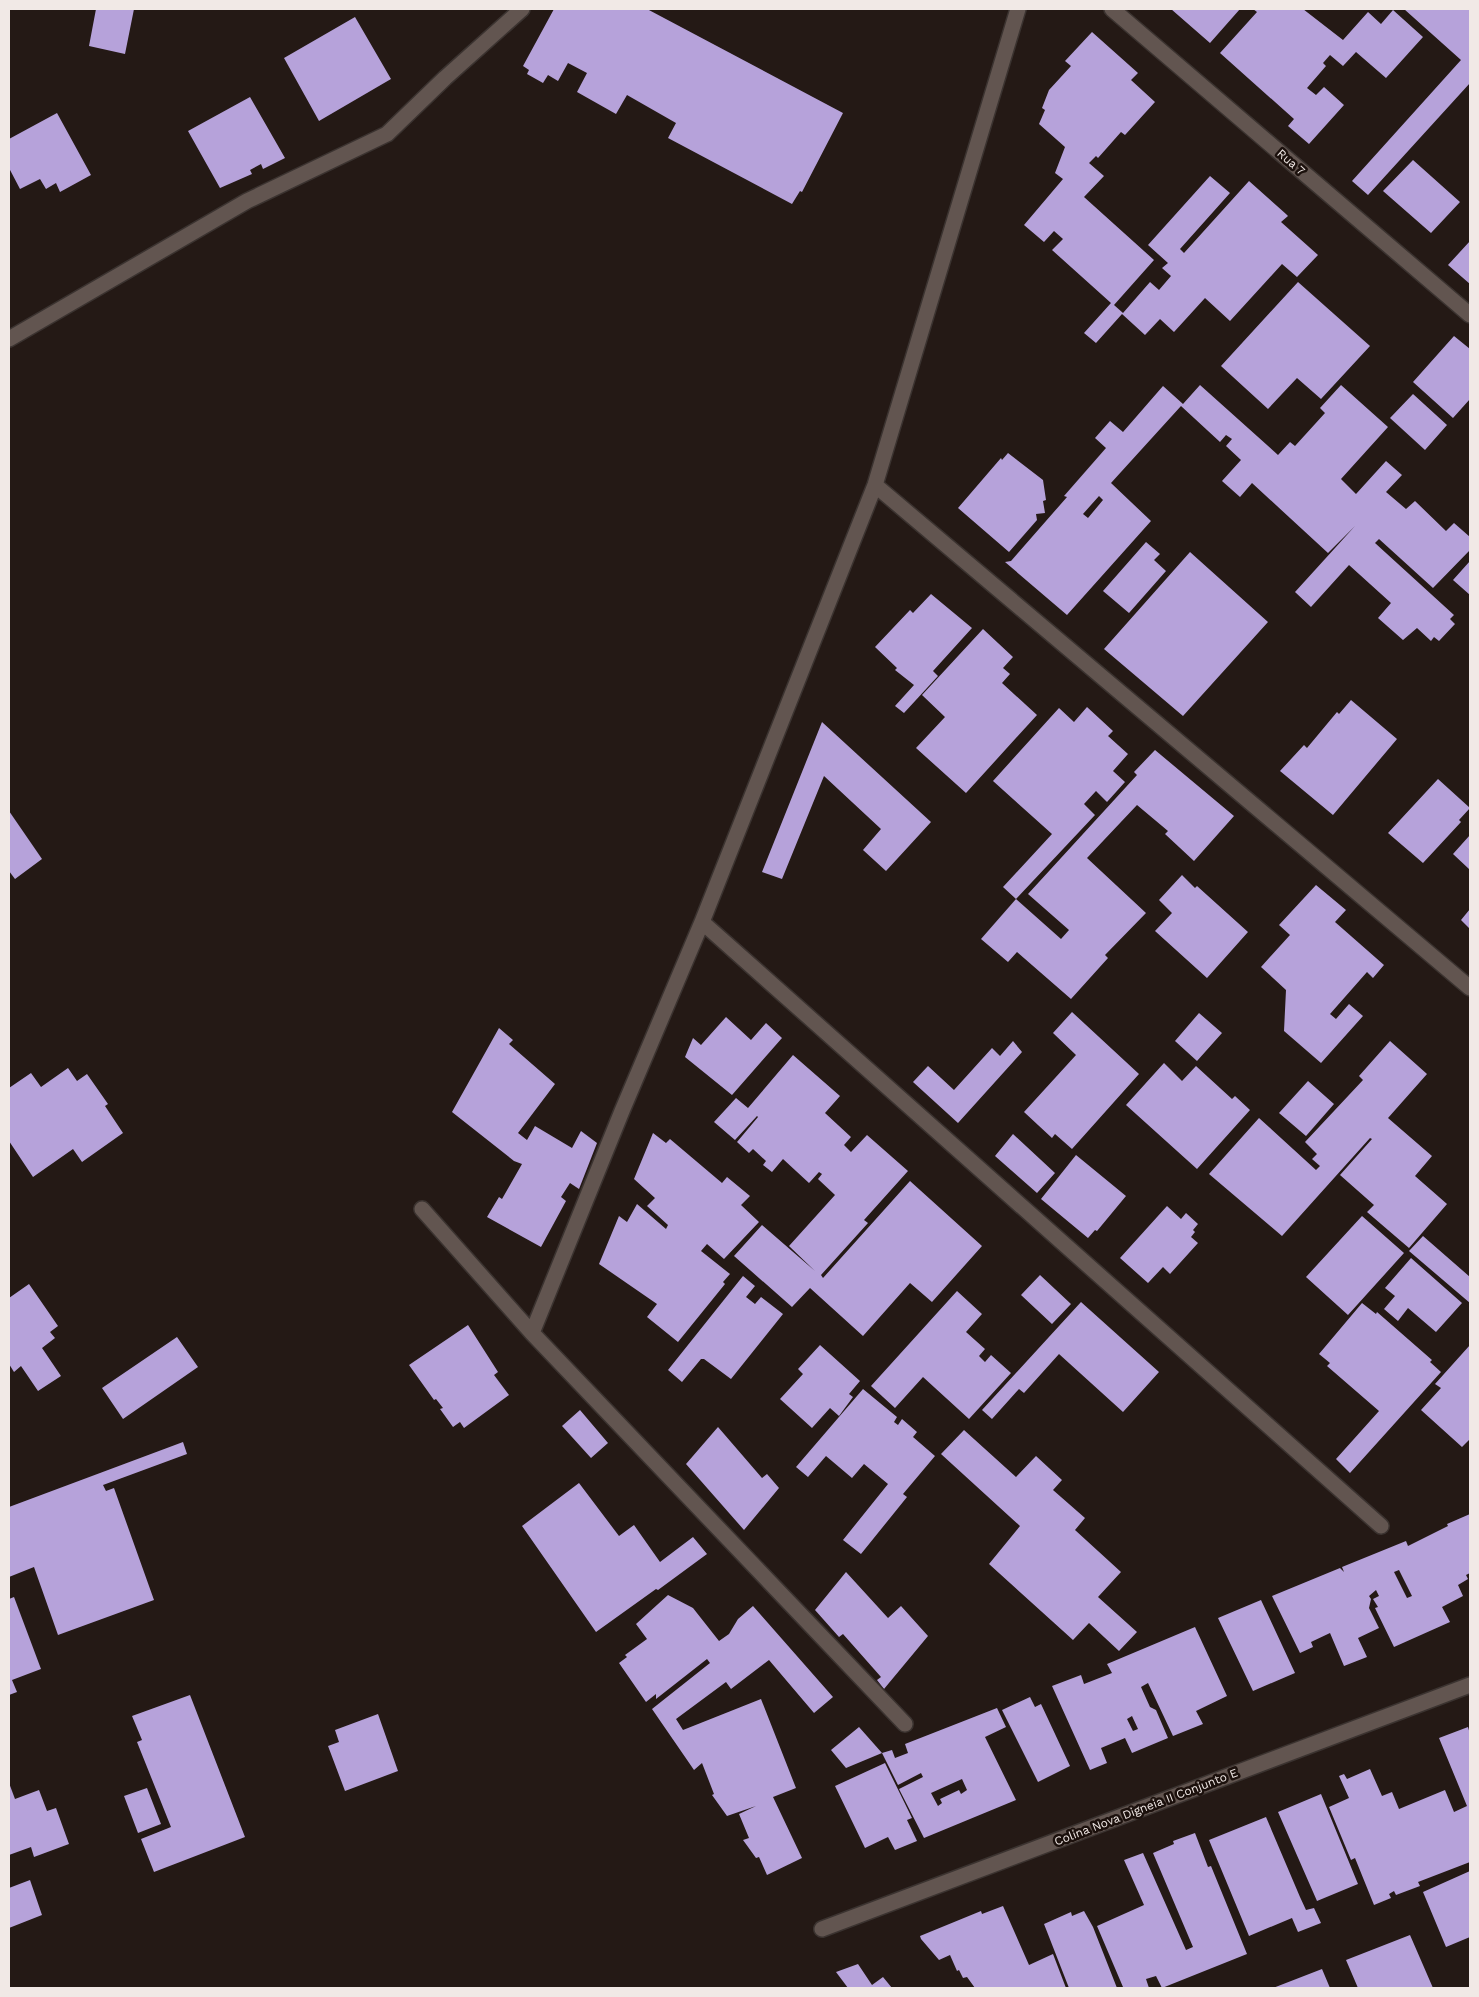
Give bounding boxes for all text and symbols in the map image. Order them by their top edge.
street label: Rua 7 [1274,146,1308,178]
street label: Colina Nova Digneia II Conjunto E [1052,1765,1240,1849]

